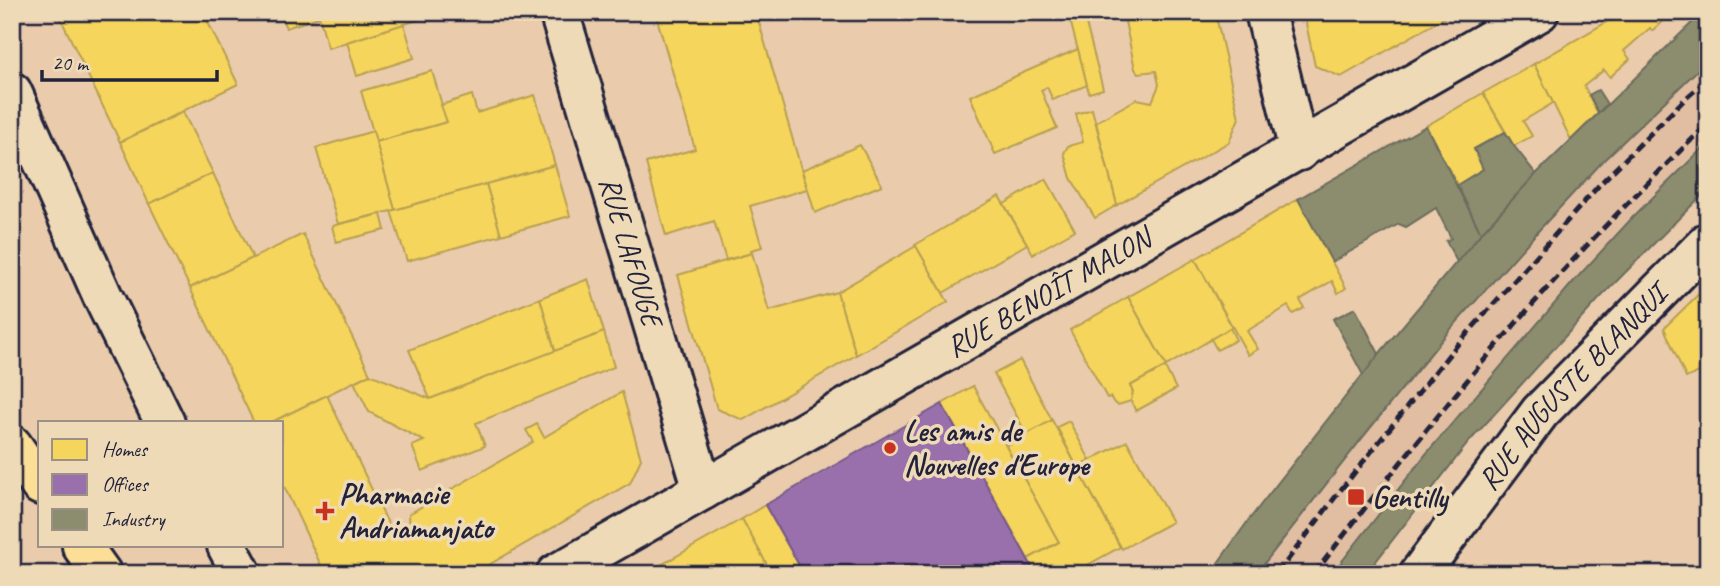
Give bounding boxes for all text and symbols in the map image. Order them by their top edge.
scale bar [42,38,217,82]
text: 20 m [52,50,90,76]
street label: RUE LAFOUGE [591,172,673,334]
street label: RUE BENOÎT MALON [939,217,1161,366]
street label: RUE AUGUSTE BLANQUI [1469,272,1679,498]
place label: Les amis de Nouvelles d'Europe [904,412,1091,484]
legend [38,421,284,548]
text: Homes [102,436,149,462]
marker: Les amis de Nouvelles d'Europe [882,440,898,456]
text: Offices [102,471,149,497]
place label: Pharmacie Andriamanjato [339,475,496,547]
place label: Gentilly [1372,478,1450,517]
marker: Gentilly [1346,487,1366,507]
marker: Pharmacie Andriamanjato [317,503,333,519]
text: Industry [102,506,166,532]

